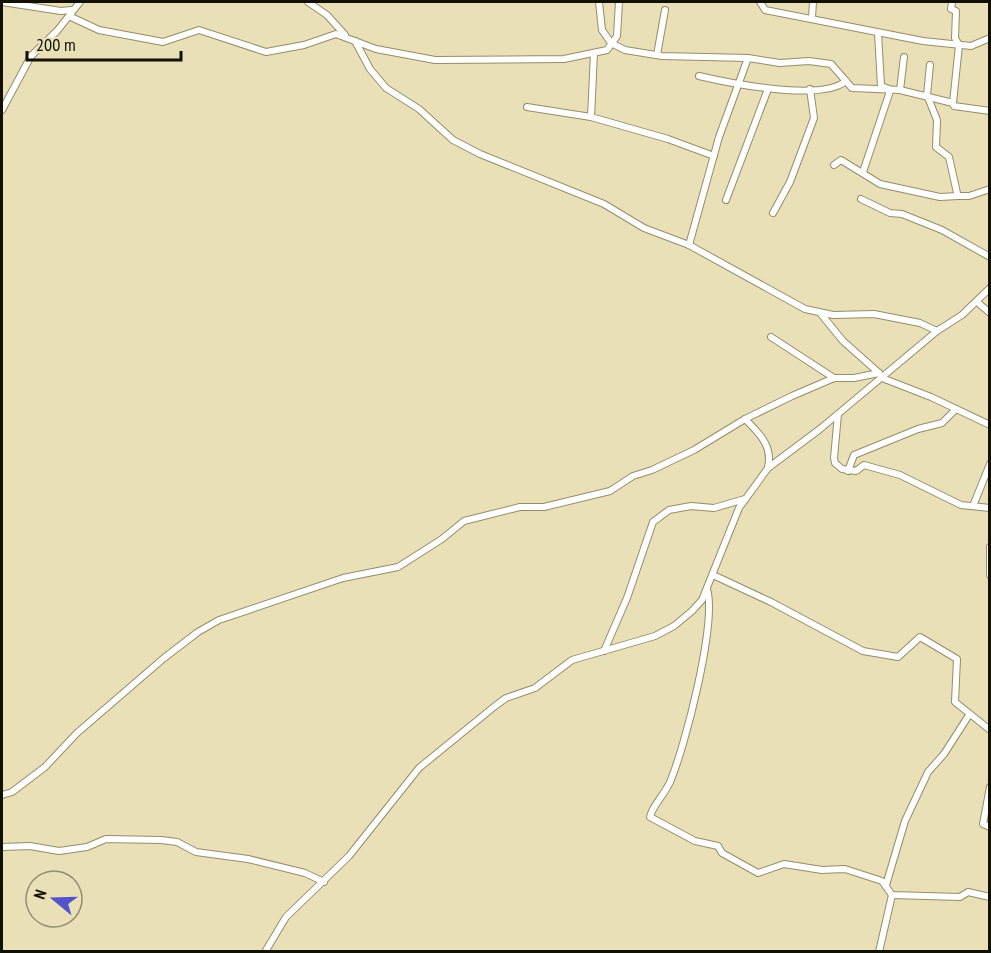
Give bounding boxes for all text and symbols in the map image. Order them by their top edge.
scale bar [27,24,182,62]
text: 200 m [36,33,76,56]
north arrow [24,869,84,929]
text: N [29,887,51,901]

